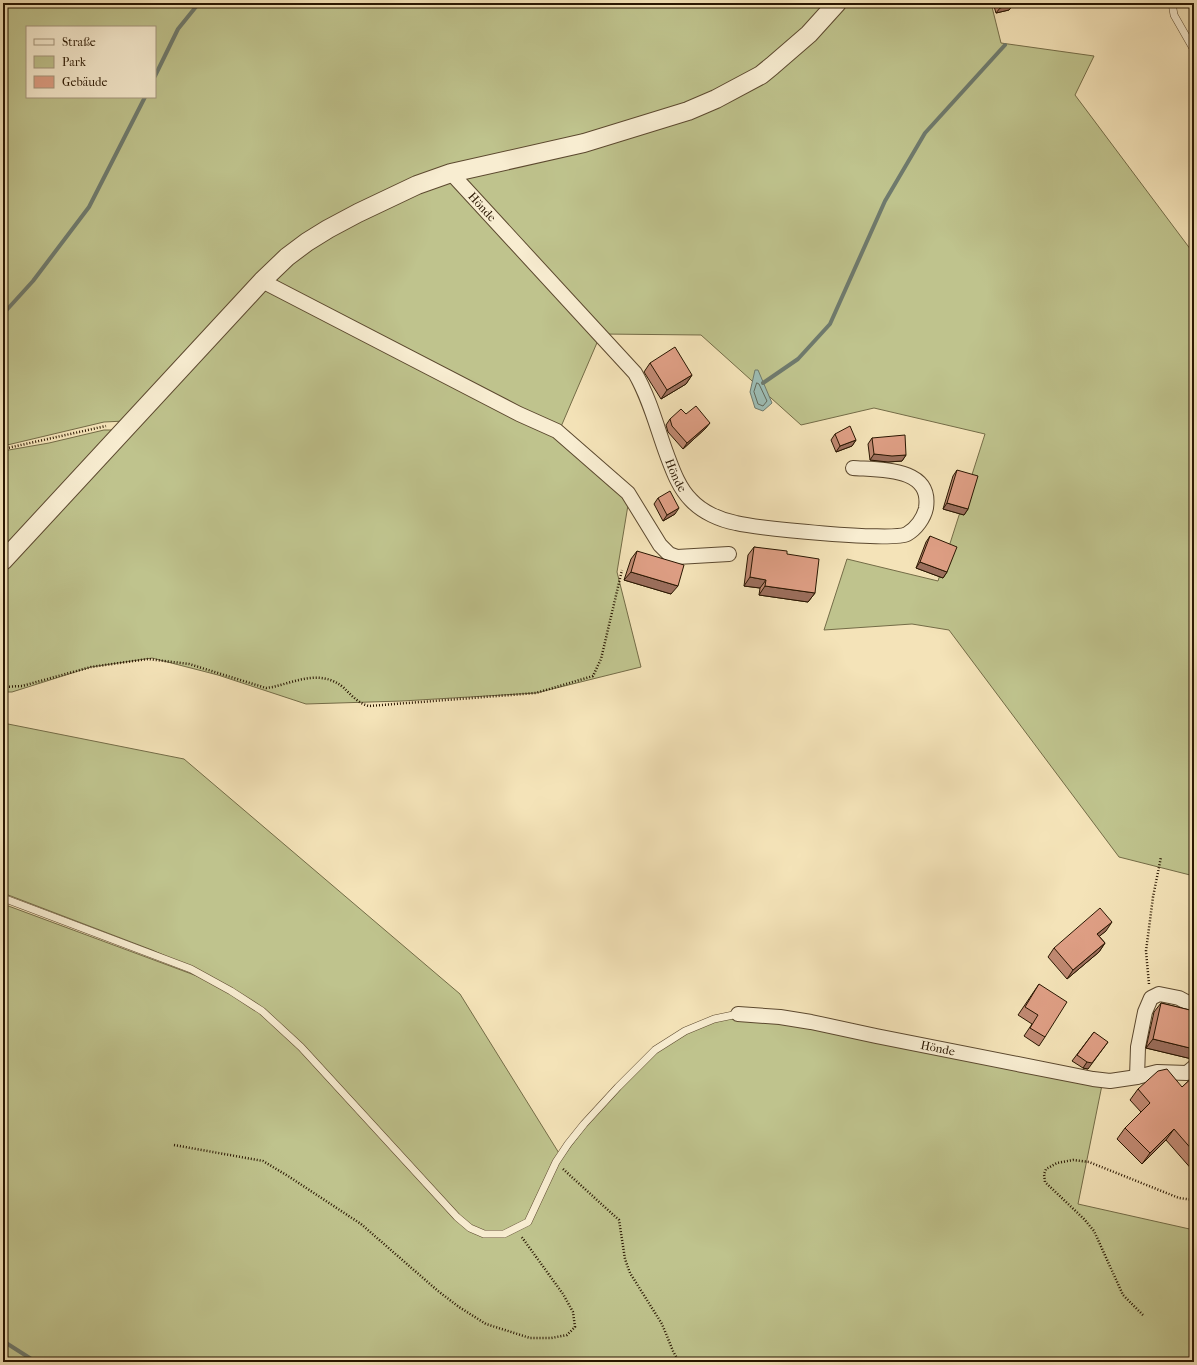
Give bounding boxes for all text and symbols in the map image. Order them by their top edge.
legend [26,26,156,98]
text: Straße [62,35,96,49]
text: Park [62,55,87,69]
text: Gebäude [62,75,107,89]
street label: Hönde [465,189,499,224]
street label: Hönde [662,457,689,495]
street label: Hönde [919,1038,956,1059]

